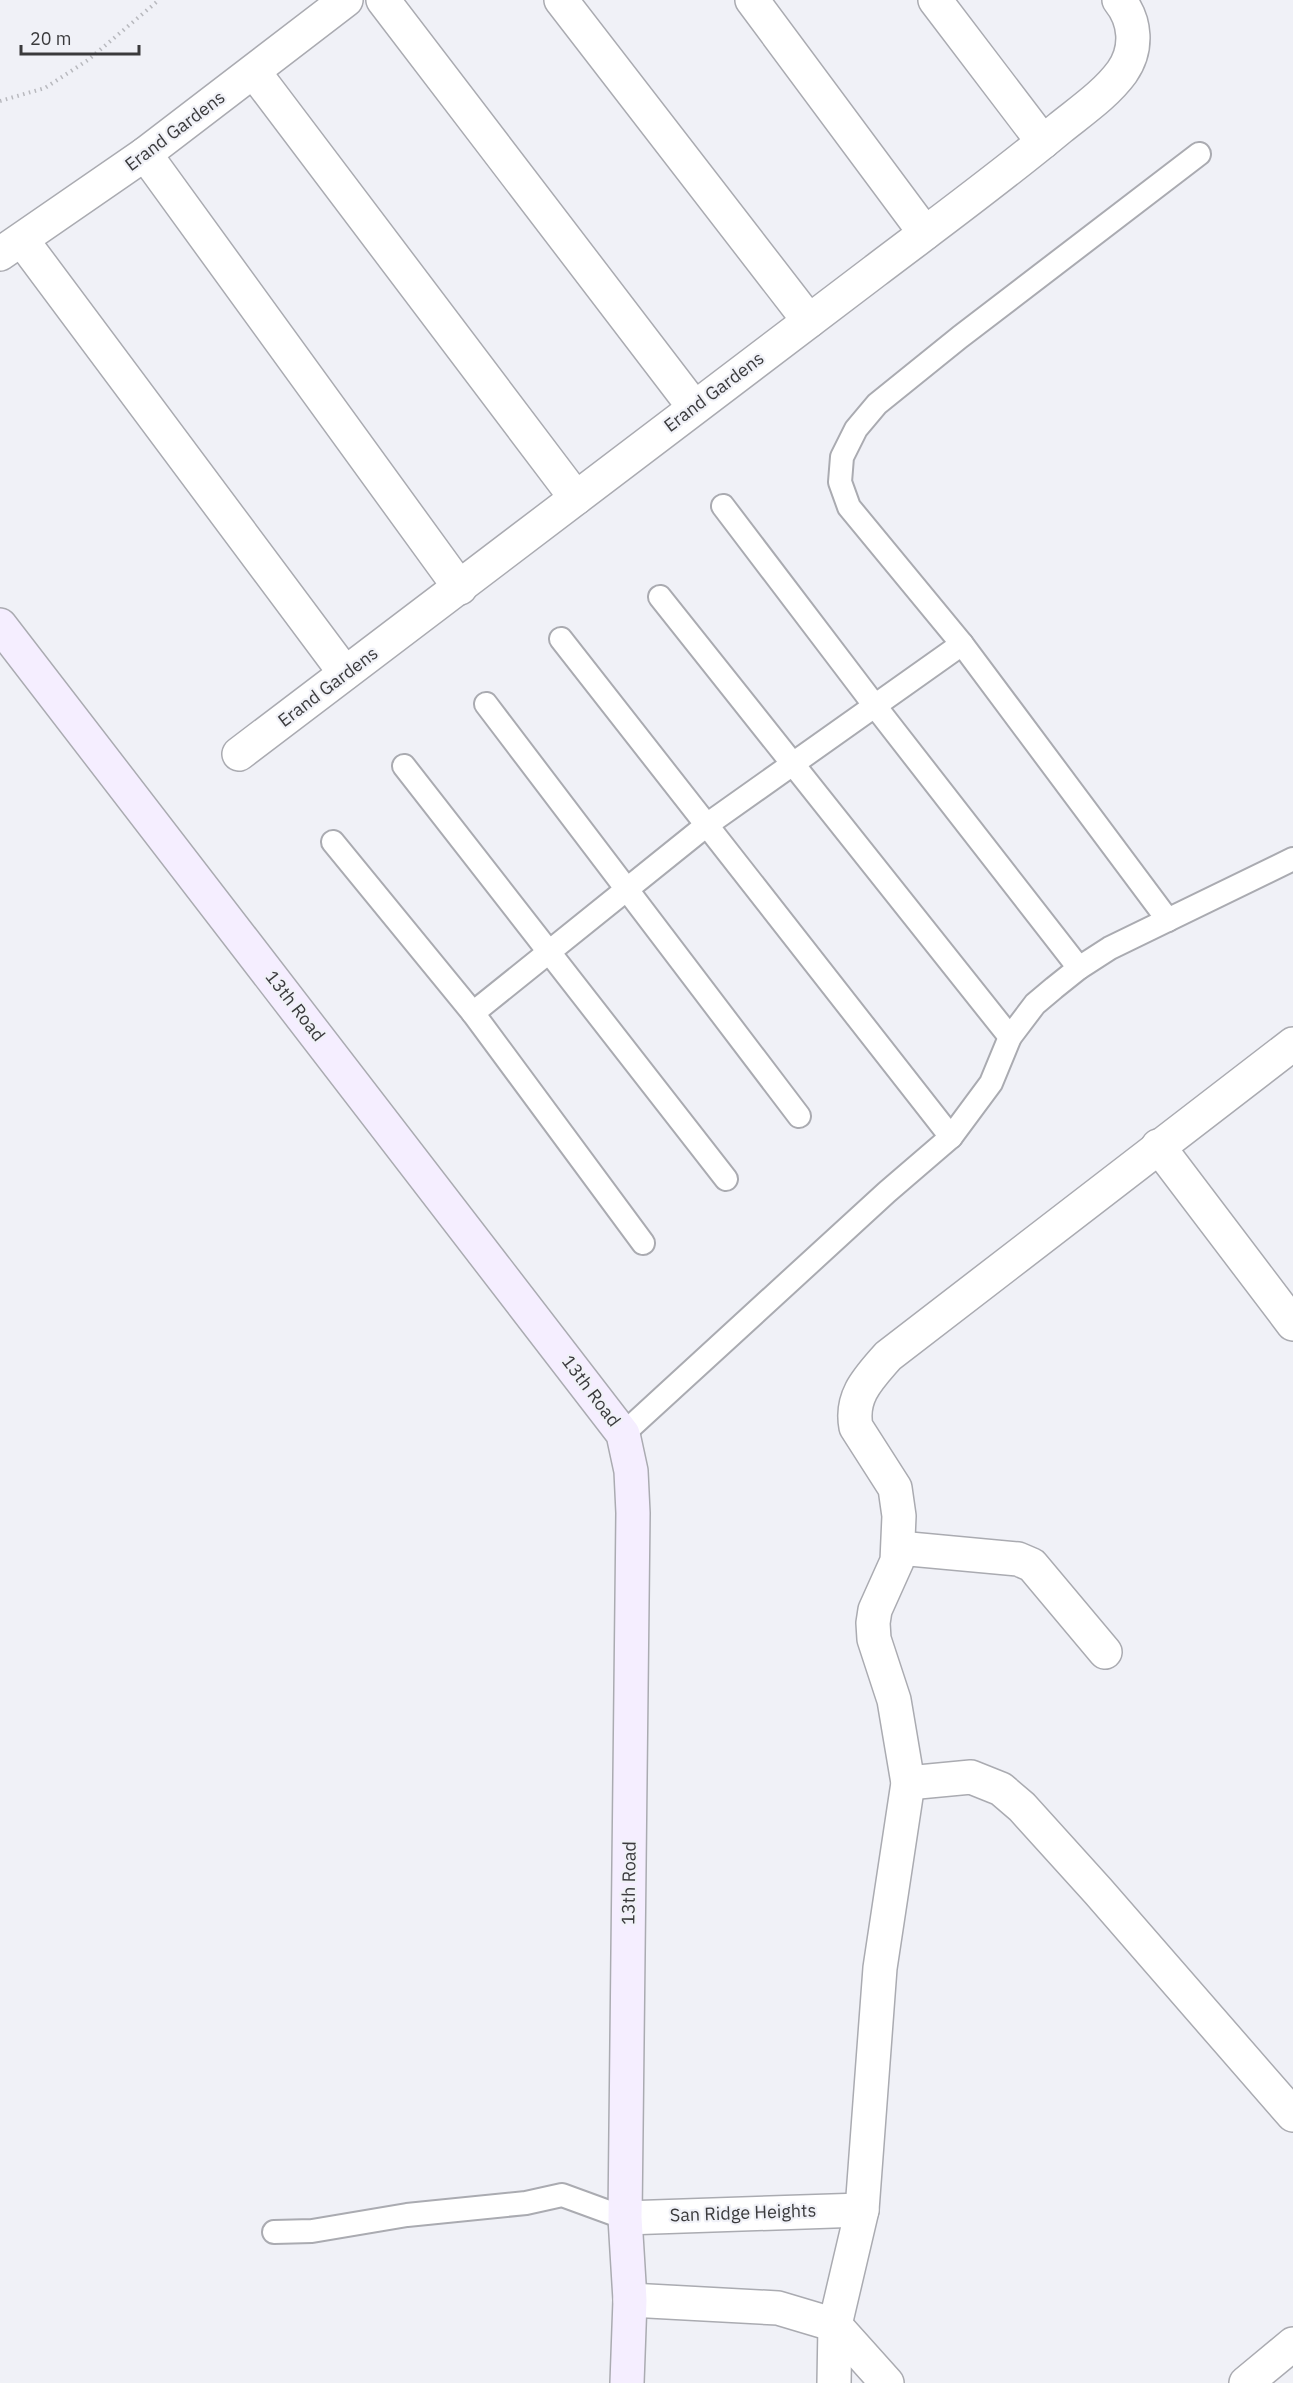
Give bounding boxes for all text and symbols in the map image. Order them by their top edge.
scale bar [21,18,140,56]
text: 20 m [30,27,72,50]
street label: Erand Gardens [120,85,229,176]
street label: Erand Gardens [659,346,768,437]
street label: Erand Gardens [273,641,382,732]
street label: 13th Road [261,966,330,1046]
street label: 13th Road [557,1350,626,1431]
street label: 13th Road [616,1841,641,1925]
street label: San Ridge Heights [669,2198,817,2227]

